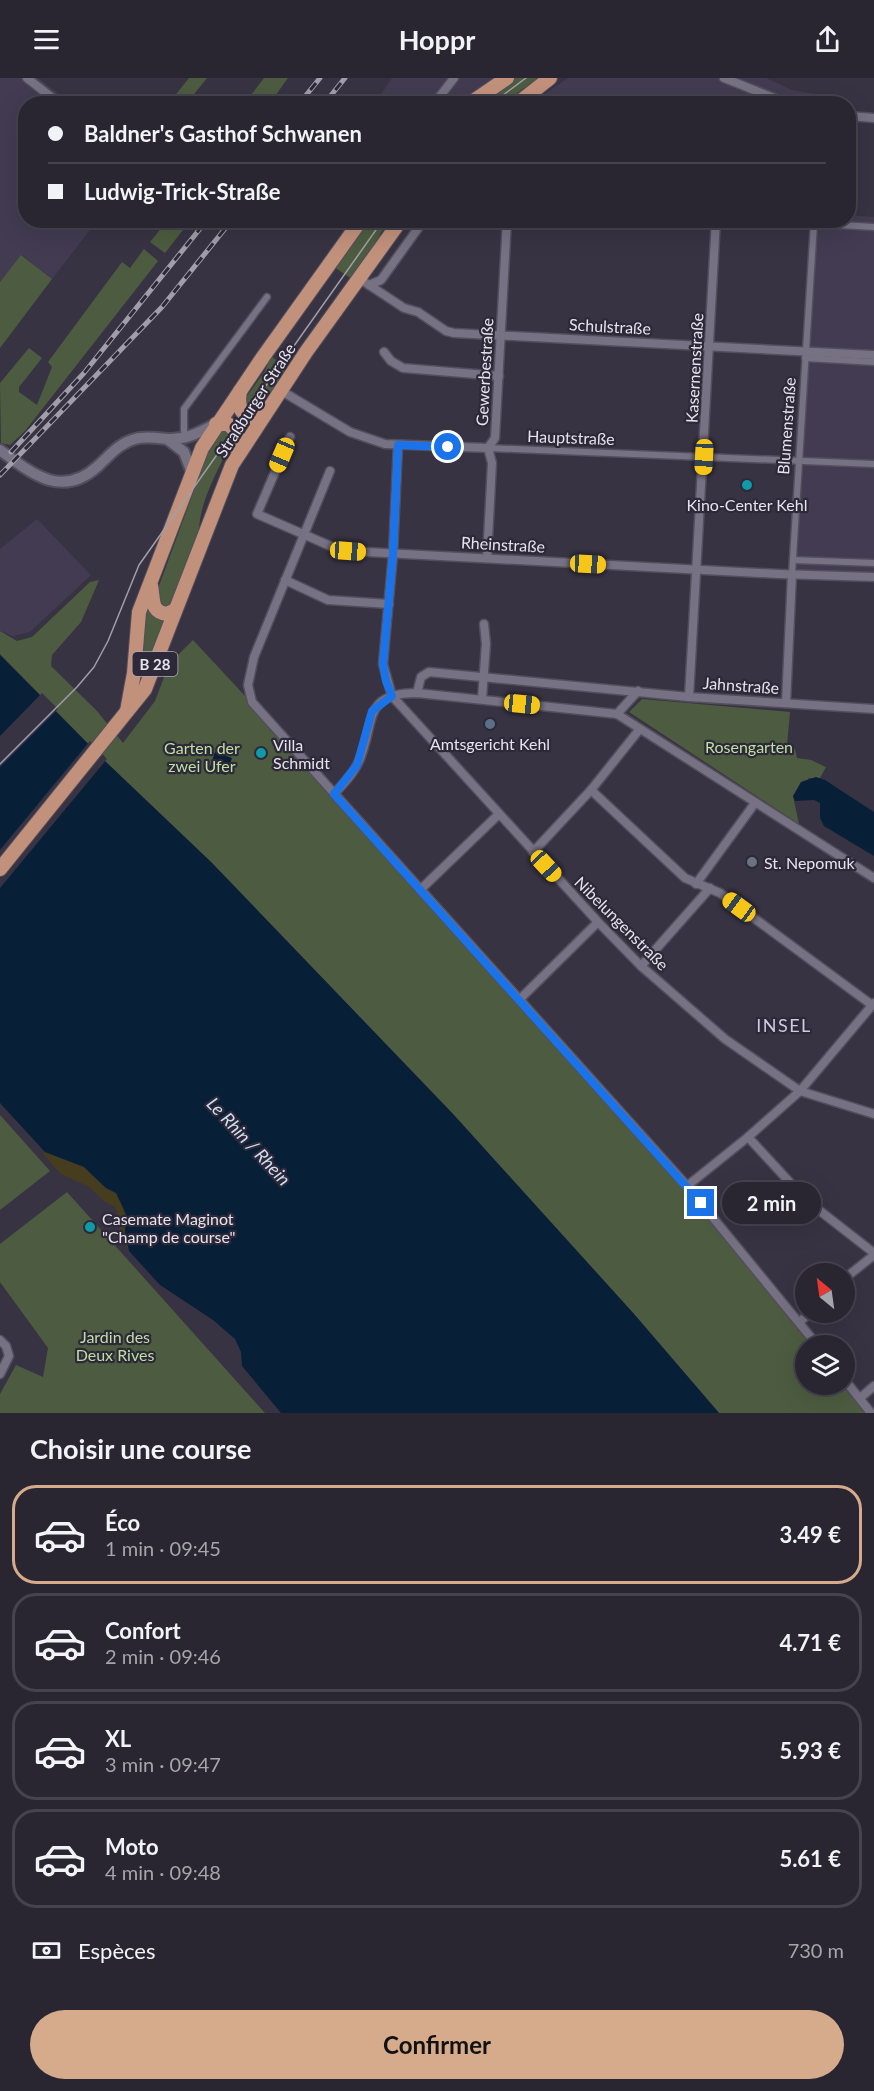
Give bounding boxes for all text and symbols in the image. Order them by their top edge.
icon: menu [30,23,63,56]
text: Hoppr [399,23,475,56]
icon: share [811,23,844,56]
text: Baldner's Gasthof Schwanen [84,120,362,147]
text: Ludwig-Trick-Straße [84,178,281,205]
street label: Kasernenstraße [682,313,706,423]
street label: Schulstraße [569,314,651,338]
street label: Gewerbestraße [472,318,496,426]
street label: Straßburger Straße [211,339,299,461]
street label: Blumenstraße [773,377,799,475]
street label: Hauptstraße [527,426,615,448]
route start [434,433,461,460]
car [267,435,297,475]
car [694,439,714,475]
marker: Kino-Center Kehl [740,478,754,492]
place label: Kino-Center Kehl [686,495,808,514]
street label: Rheinstraße [461,532,545,556]
car [329,541,367,561]
car [570,554,606,574]
road number: B 28 [132,652,178,676]
street label: Jahnstraße [702,673,780,697]
car [503,693,541,715]
marker: Amtsgericht Kehl [483,717,497,731]
place label: Amtsgericht Kehl [430,734,550,753]
place label: Villa Schmidt [273,735,330,772]
park label: Rosengarten [705,737,793,756]
park label: Garten der zwei Ufer [164,738,240,775]
marker: Villa Schmidt [254,746,268,760]
car [527,847,565,885]
place label: St. Nepomuk [764,853,855,872]
marker: St. Nepomuk [745,855,759,869]
street label: Nibelungenstraße [571,872,673,974]
car [719,889,759,925]
district label: INSEL [756,1014,812,1036]
water label: Le Rhin / Rhein [203,1092,295,1190]
callout: 2 min [722,1182,821,1224]
route end [687,1189,714,1216]
text: 2 min [747,1191,796,1215]
place label: Casemate Maginot "Champ de course" [102,1209,236,1246]
marker: Casemate Maginot "Champ de course" [83,1220,97,1234]
north arrow [795,1263,855,1323]
map controls [795,1263,855,1395]
park label: Jardin des Deux Rives [76,1327,154,1364]
button: layers [795,1335,855,1395]
text: Choisir une course [30,1432,252,1465]
icon: car [33,1508,87,1562]
text: Éco [105,1509,140,1536]
text: 3.49 € [779,1521,841,1548]
text: 1 min · 09:45 [105,1536,221,1560]
icon: car [33,1616,87,1670]
text: Confort [105,1617,181,1644]
text: 4.71 € [779,1629,841,1656]
text: 2 min · 09:46 [105,1644,221,1668]
icon: car [33,1724,87,1778]
text: XL [105,1725,131,1752]
text: 5.93 € [779,1737,841,1764]
text: 3 min · 09:47 [105,1752,221,1776]
icon: car [33,1832,87,1886]
text: Moto [105,1833,159,1860]
text: 5.61 € [779,1845,841,1872]
text: 4 min · 09:48 [105,1860,221,1884]
icon: cash [30,1934,63,1967]
text: Espèces [78,1937,155,1964]
text: 730 m [788,1938,844,1962]
button: Confirmer [30,2010,844,2079]

